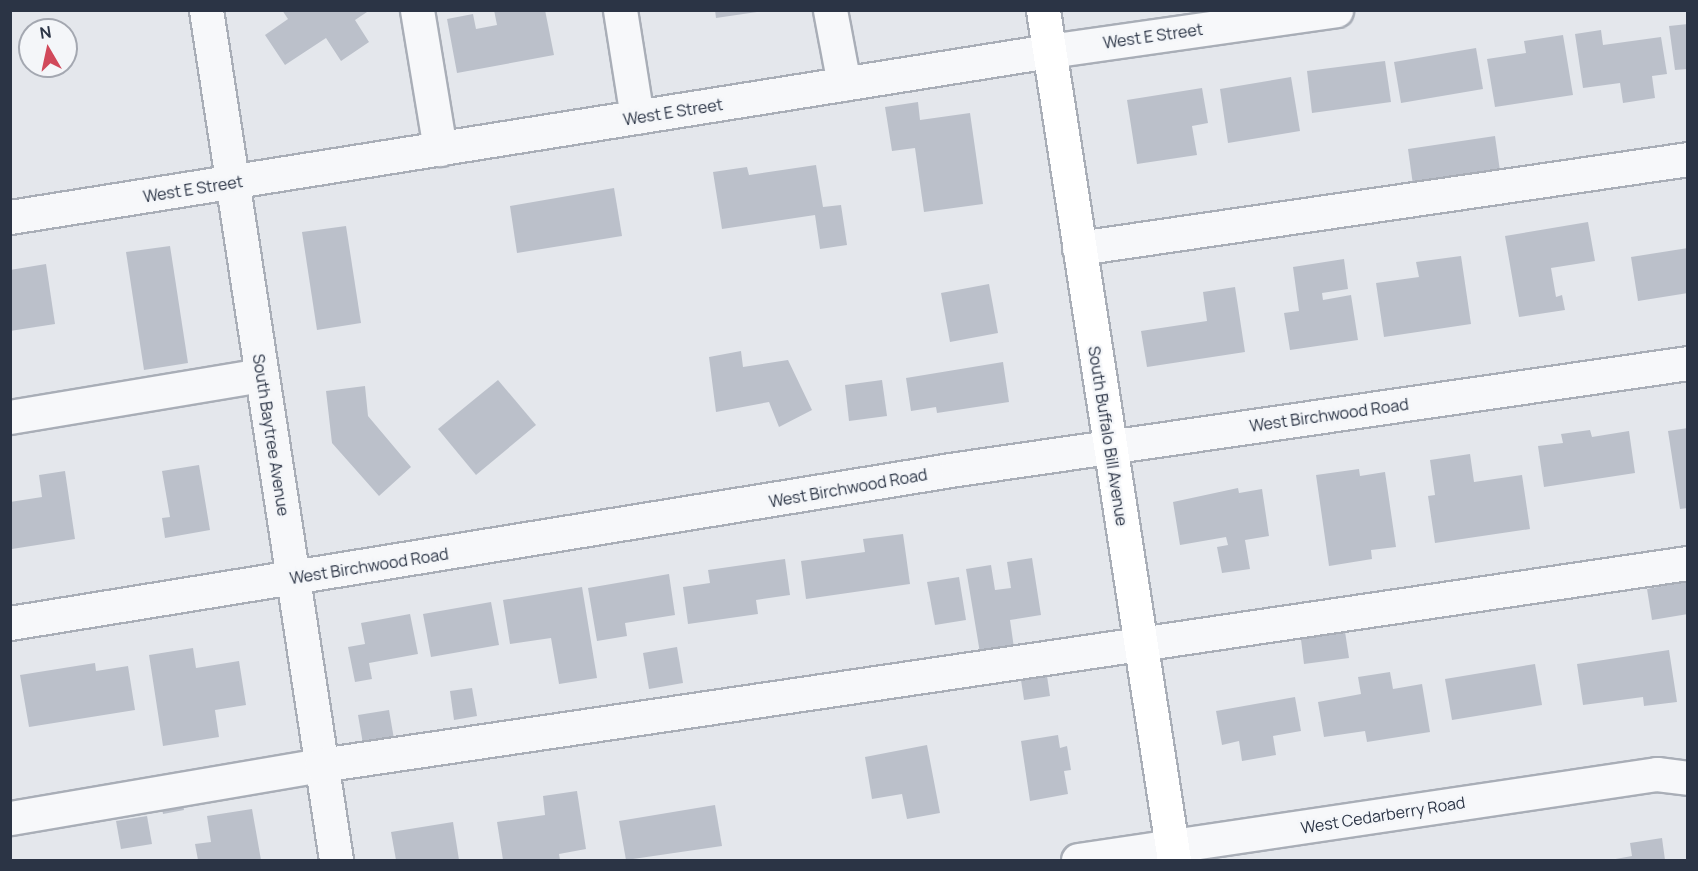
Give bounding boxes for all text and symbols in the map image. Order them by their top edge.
north arrow [18,18,78,78]
street label: West E Street [1102,19,1204,53]
text: N [38,20,53,44]
street label: West E Street [622,95,724,129]
street label: West E Street [142,172,244,206]
street label: South Buffalo Bill Avenue [1084,345,1132,527]
street label: South Baytree Avenue [249,353,293,517]
street label: West Birchwood Road [1248,394,1410,436]
street label: West Birchwood Road [767,465,929,511]
street label: West Birchwood Road [288,544,450,588]
street label: West Cedarberry Road [1299,793,1467,837]

